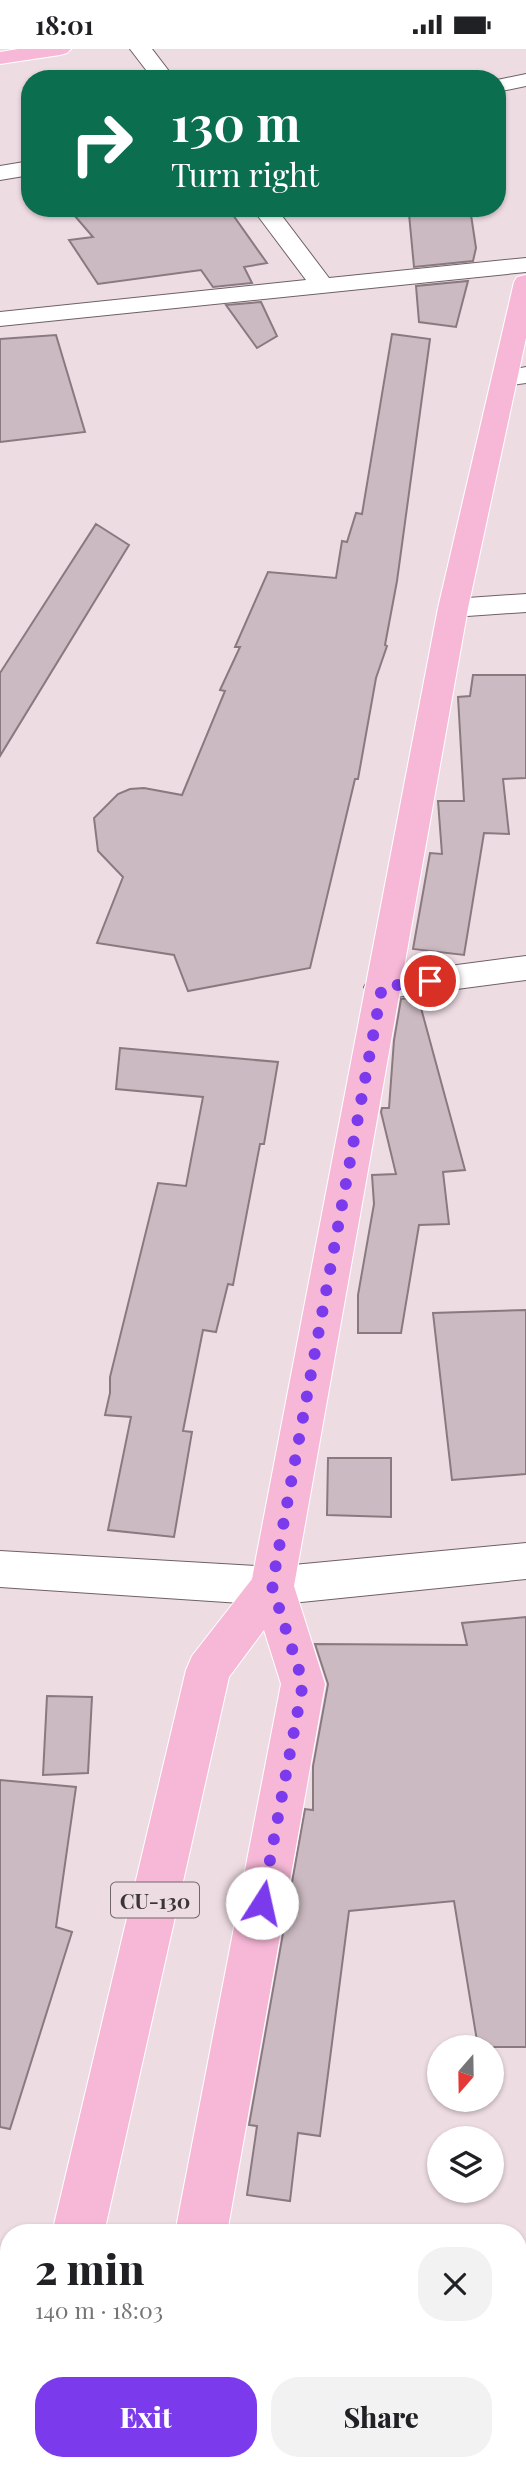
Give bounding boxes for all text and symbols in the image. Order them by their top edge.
text: 18:01 [35,7,94,42]
text: 130 m [171,89,301,154]
icon: right [56,98,147,189]
text: Turn right [171,152,319,195]
pin [400,951,460,1011]
icon: arrive [411,962,449,1000]
position arrow [225,1866,299,1940]
road number: CU-130 [111,1883,199,1917]
north arrow [427,2035,504,2112]
map controls [427,2035,504,2203]
button: layers [427,2126,504,2203]
text: 2 min [35,2240,144,2296]
button: close [418,2247,492,2321]
text: 140 m · 18:03 [35,2294,163,2325]
button: Exit [35,2377,257,2457]
button: Share [271,2377,492,2457]

